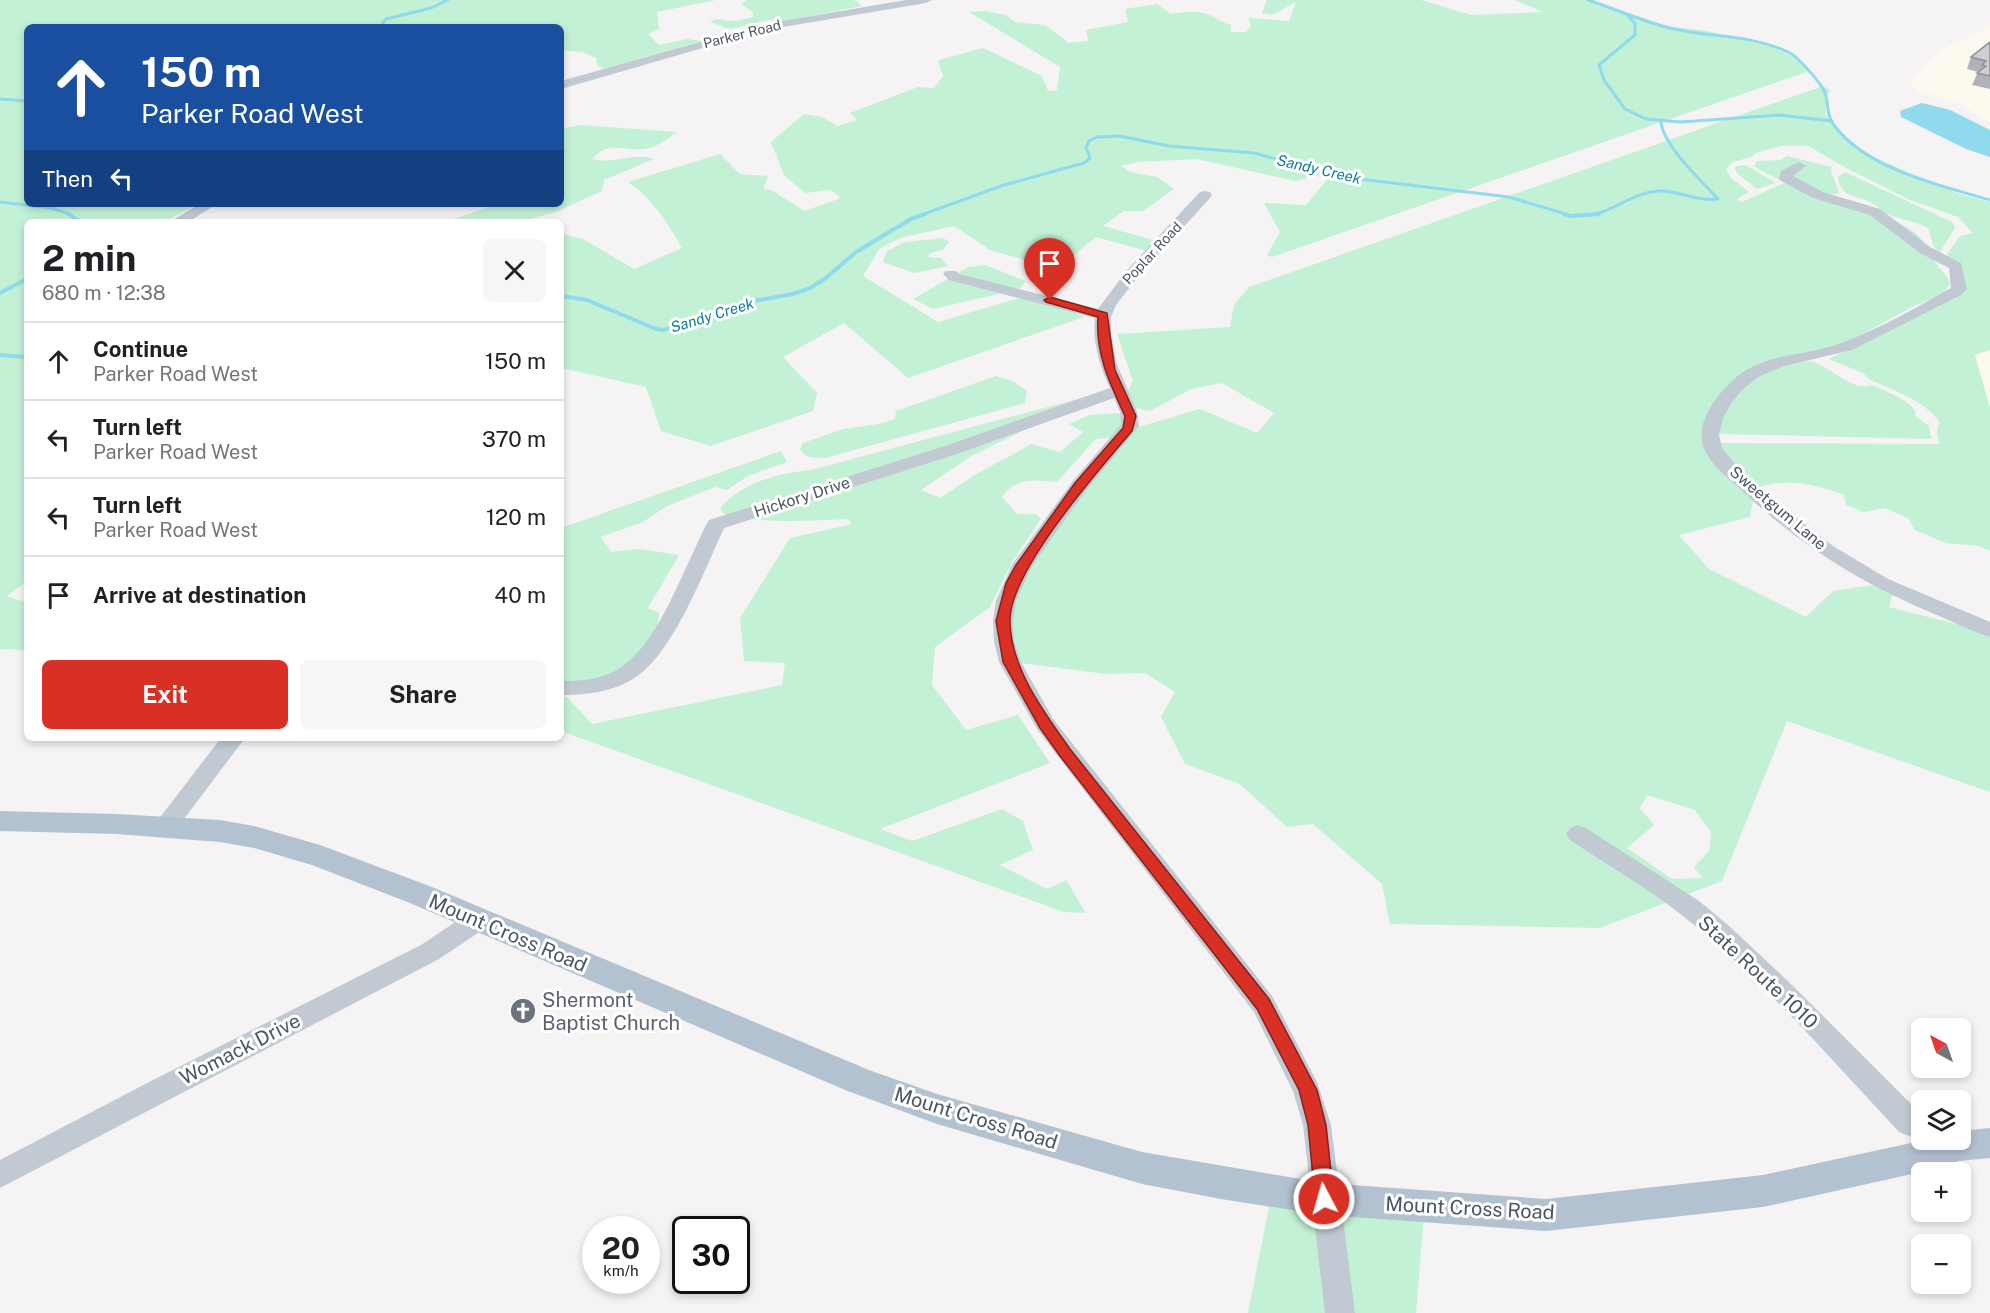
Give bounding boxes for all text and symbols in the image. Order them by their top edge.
street label: Parker Road [701,17,783,51]
text: 150 m [141,47,261,96]
icon: ahead [42,48,120,126]
text: Parker Road West [141,97,364,129]
water label: Sandy Creek [1275,151,1364,187]
icon: left [105,162,138,195]
text: Then [42,166,93,192]
street label: Poplar Road [1119,219,1185,287]
text: 2 min [42,237,136,279]
pin [1024,238,1075,300]
button: close [483,239,546,302]
icon: arrive [1033,247,1066,280]
text: 680 m · 12:38 [42,281,166,305]
water label: Sandy Creek [668,294,756,336]
text: Continue [93,336,188,362]
icon: ahead [42,345,75,378]
text: 150 m [485,348,546,374]
text: Parker Road West [93,362,258,386]
text: Turn left [93,414,182,440]
icon: left [42,423,75,456]
text: 370 m [482,426,546,452]
text: Parker Road West [93,440,258,464]
street label: Sweetgum Lane [1726,462,1830,554]
street label: Hickory Drive [752,473,852,521]
text: Turn left [93,492,182,518]
icon: left [42,501,75,534]
text: 120 m [486,504,546,530]
text: Parker Road West [93,518,258,542]
icon: arrive [42,579,75,612]
text: Arrive at destination [93,582,306,608]
text: 40 m [494,582,546,608]
button: Exit [42,660,288,729]
button: Share [300,660,546,729]
street label: Mount Cross Road [425,889,591,977]
street label: State Route 1010 [1693,910,1823,1034]
place label: Shermont Baptist Church [542,988,680,1035]
church icon: Shermont Baptist Church [508,996,538,1026]
street label: Womack Drive [176,1008,304,1090]
north arrow [1911,1018,1971,1078]
map controls [1911,1018,1971,1294]
street label: Mount Cross Road [892,1082,1060,1154]
button: layers [1911,1090,1971,1150]
button: + [1911,1162,1971,1222]
position arrow [1292,1167,1356,1231]
street label: Mount Cross Road [1385,1192,1555,1224]
speed limit sign: 30 [672,1216,750,1294]
text: 20 [602,1230,640,1266]
button: − [1911,1234,1971,1294]
text: km/h [603,1262,639,1279]

